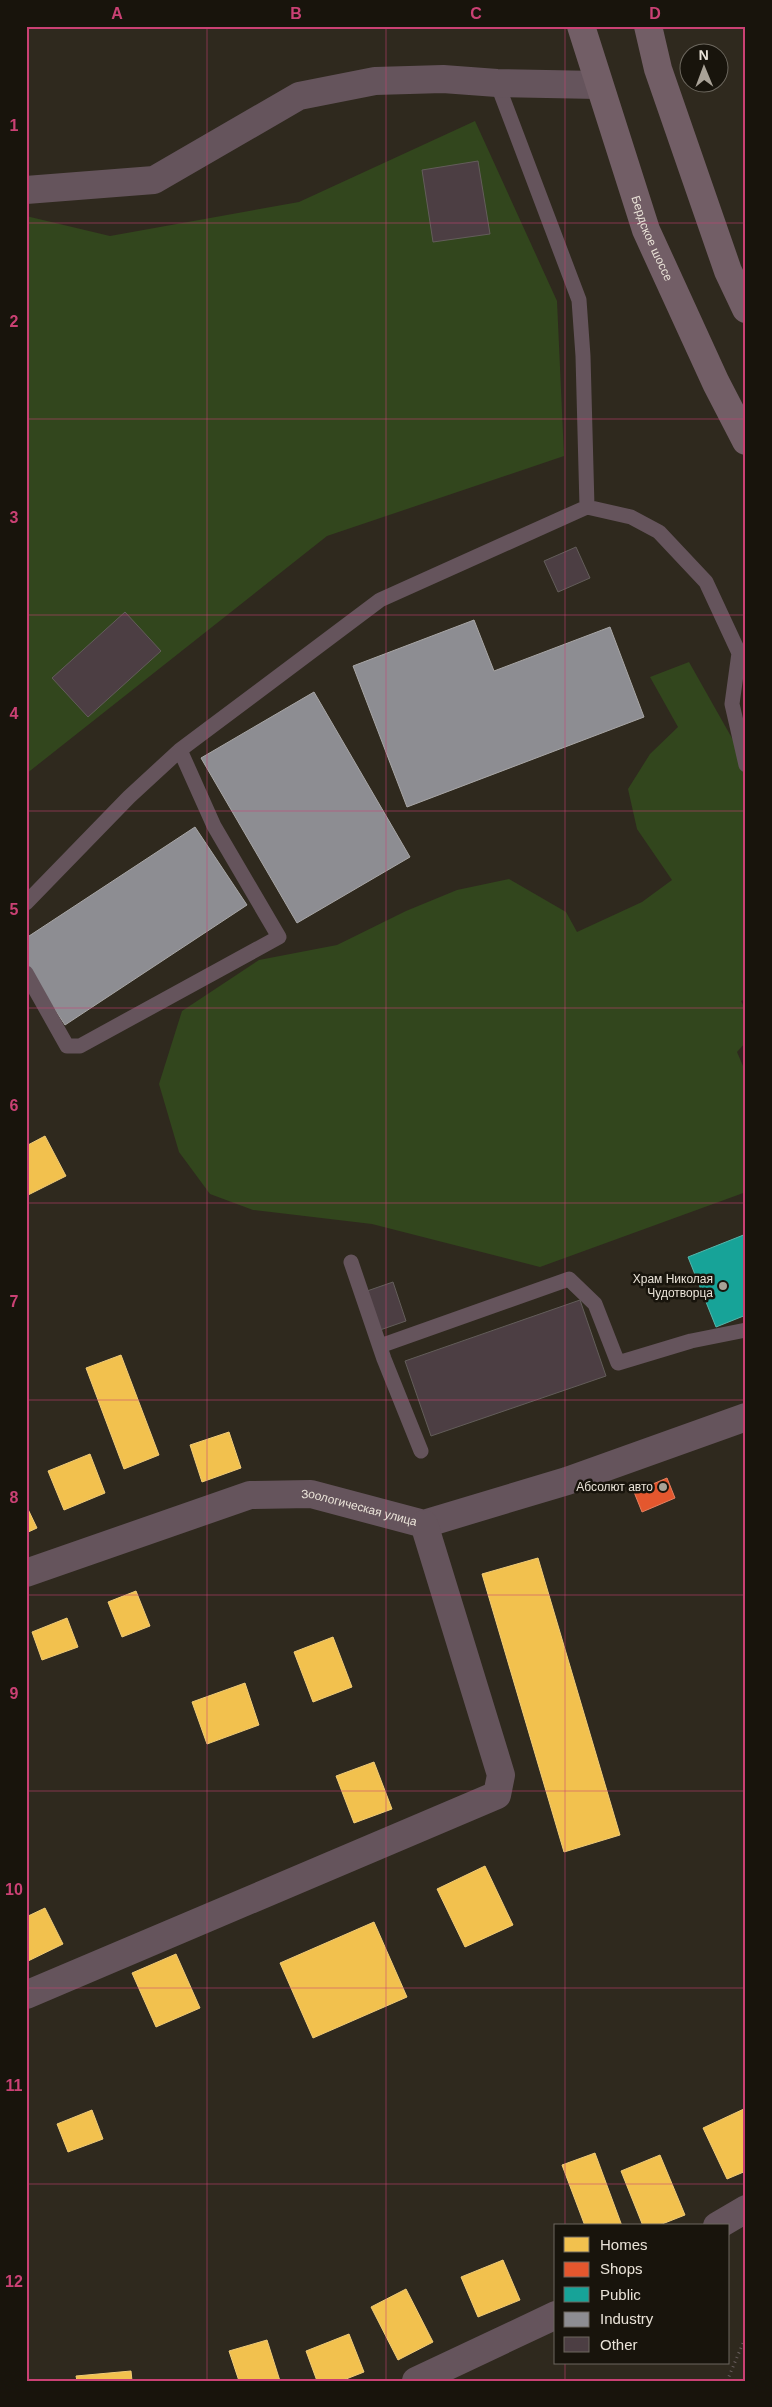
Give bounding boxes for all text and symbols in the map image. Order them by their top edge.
text: A [111,5,123,22]
text: B [290,5,302,22]
text: C [470,5,482,22]
text: D [649,5,661,22]
north arrow [680,42,730,92]
text: N [699,47,709,63]
text: 1 [10,117,19,134]
street label: Бердское шоссе [629,194,676,284]
text: 2 [10,313,19,330]
text: 3 [10,509,19,526]
text: 4 [10,705,19,722]
text: 5 [10,901,19,918]
text: 6 [10,1097,19,1114]
place label: Храм Николая Чудотворца [633,1272,713,1300]
marker: Храм Николая Чудотворца [717,1280,729,1292]
text: 7 [10,1293,19,1310]
place label: Абсолют авто [576,1480,653,1494]
marker: Абсолют авто [657,1481,669,1493]
street label: Зоологическая улица [301,1487,419,1529]
text: 8 [10,1489,19,1506]
text: 9 [10,1685,19,1702]
text: 10 [5,1881,23,1898]
text: 11 [6,2077,23,2094]
legend [554,2224,730,2364]
text: Homes [600,2236,648,2253]
text: Shops [600,2260,643,2277]
text: 12 [5,2273,23,2290]
text: Public [600,2286,641,2303]
text: Industry [600,2310,654,2327]
text: Other [600,2336,638,2353]

